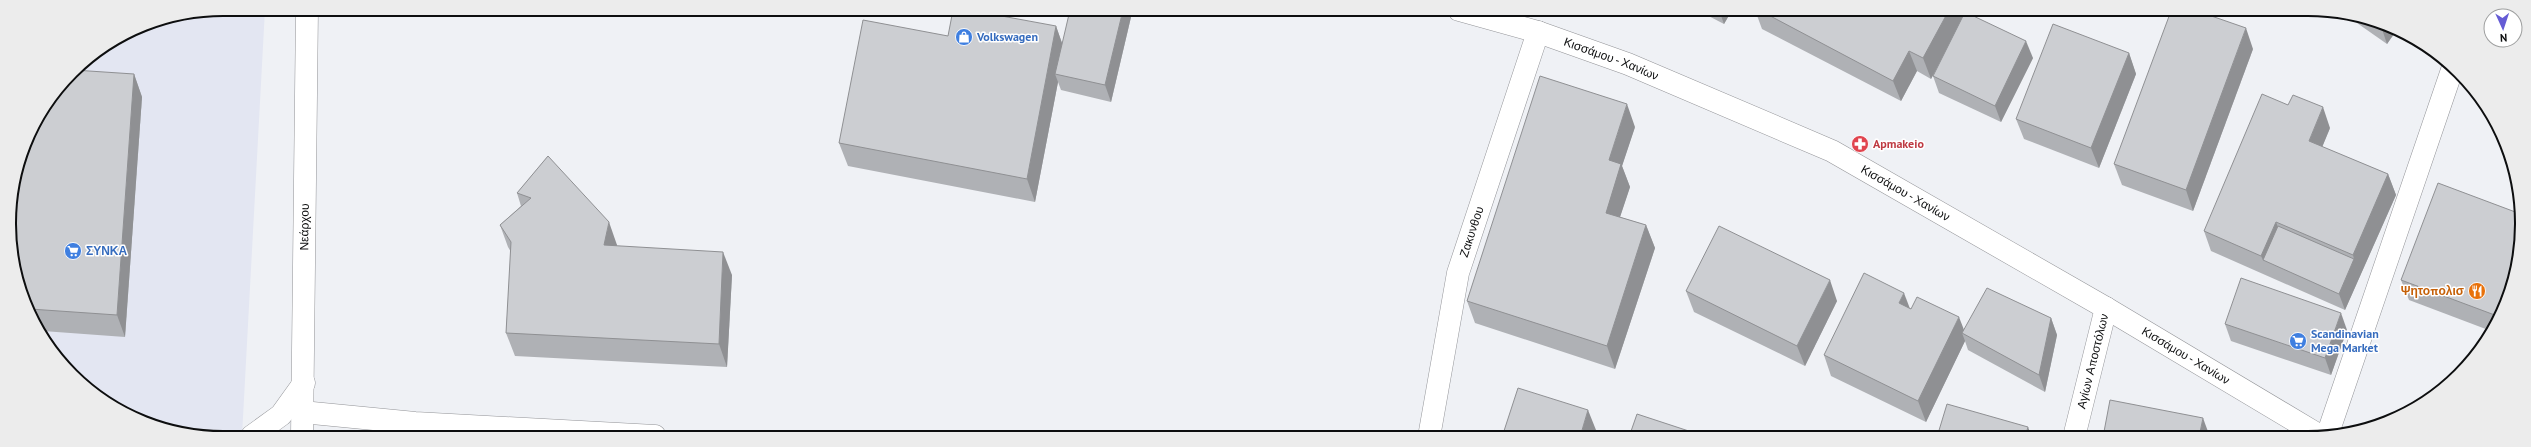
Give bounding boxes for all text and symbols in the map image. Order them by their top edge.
north arrow [2483,8,2523,48]
shop icon: Volkswagen [954,27,974,47]
place label: Volkswagen [976,29,1038,44]
text: N [2500,31,2508,45]
street label: Κισσάμου - Χανίων [1562,34,1661,83]
pharmacy icon: Apmakeio [1850,134,1870,154]
place label: Apmakeio [1873,136,1924,151]
street label: Κισσάμου - Χανίων [1859,161,1953,224]
street label: Νεάρχου [296,203,312,251]
street label: Ζακυνθου [1456,204,1487,259]
supermarket icon: ΣΥΝΚΑ [63,241,83,261]
place label: ΣΥΝΚΑ [86,243,128,258]
restaurant icon: Ψητοπολισ [2467,281,2487,301]
place label: Ψητοπολισ [2401,283,2464,298]
street label: Αγίων Αποστόλων [2073,312,2111,410]
street label: Κισσάμου - Χανίων [2139,323,2233,387]
place label: Scandinavian Mega Market [2311,326,2379,355]
supermarket icon: Scandinavian Mega Market [2288,331,2308,351]

